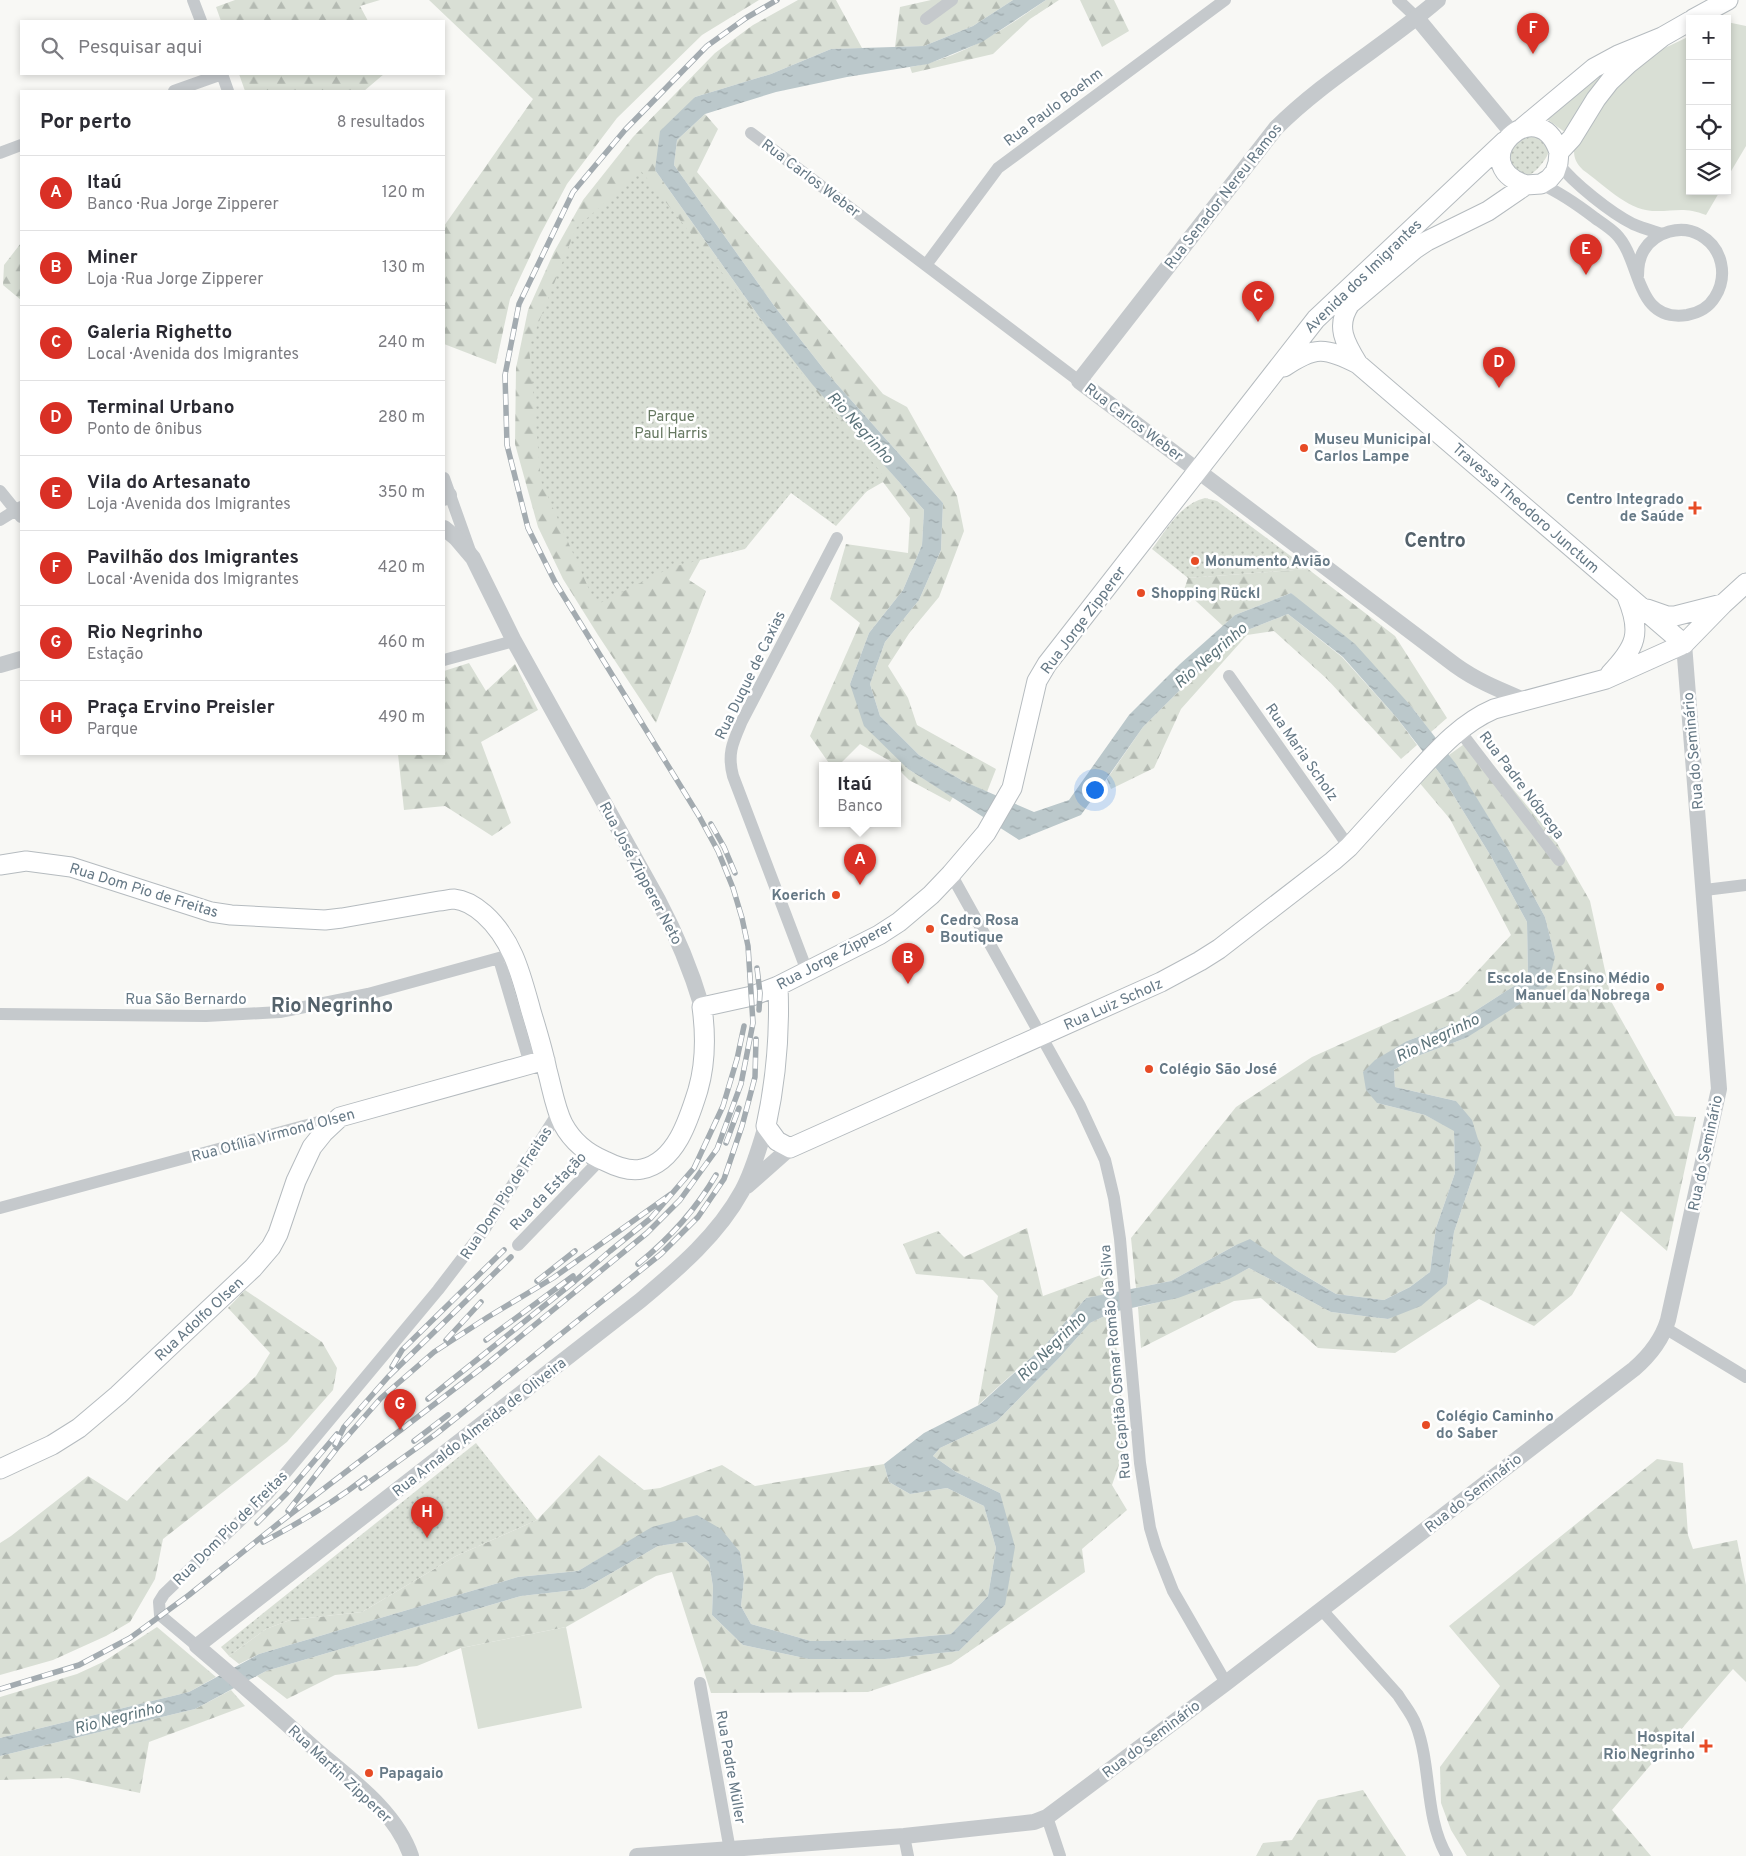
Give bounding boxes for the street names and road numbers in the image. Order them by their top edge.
street label: Rua Paulo Boehm [1001,65,1107,152]
street label: Rua Senador Nereu Ramos [1161,120,1287,274]
street label: Rua Carlos Weber [757,136,863,223]
street label: Avenida dos Imigrantes [1301,216,1427,338]
street label: Rua Carlos Weber [1080,380,1186,467]
street label: Travessa Theodoro Junctum [1448,440,1603,578]
street label: Rua Jorge Zipperer [1037,563,1131,679]
street label: Rua Duque de Caxias [712,608,791,743]
street label: Rua do Seminário [1680,691,1709,810]
street label: Rua Maria Scholz [1260,700,1342,805]
street label: Rua Padre Nóbrega [1474,728,1568,844]
street label: Rua José Zipperer Neto [594,799,685,948]
street label: Rua Dom Pio de Freitas [67,860,220,923]
street label: Rua Jorge Zipperer [774,917,898,995]
street label: Rua Luiz Scholz [1061,975,1166,1036]
street label: Rua São Bernardo [125,991,247,1010]
street label: Rua do Seminário [1685,1094,1728,1213]
street label: Rua Otília Virmond Olsen [190,1105,357,1167]
street label: Rua Dom Pio de Freitas [457,1124,557,1264]
street label: Rua da Estação [507,1149,591,1235]
street label: Rua Capitão Osmar Romão da Silva [1097,1244,1136,1480]
street label: Rua Adolfo Olsen [152,1274,248,1366]
street label: Rua Arnaldo Almeida de Oliveira [389,1354,571,1502]
street label: Rua do Seminário [1422,1450,1526,1538]
street label: Rua Dom Pio de Freitas [170,1468,292,1590]
street label: Rua do Seminário [1099,1697,1205,1783]
street label: Rua Padre Müller [710,1709,749,1826]
street label: Rua Martin Zipperer [283,1722,395,1828]

